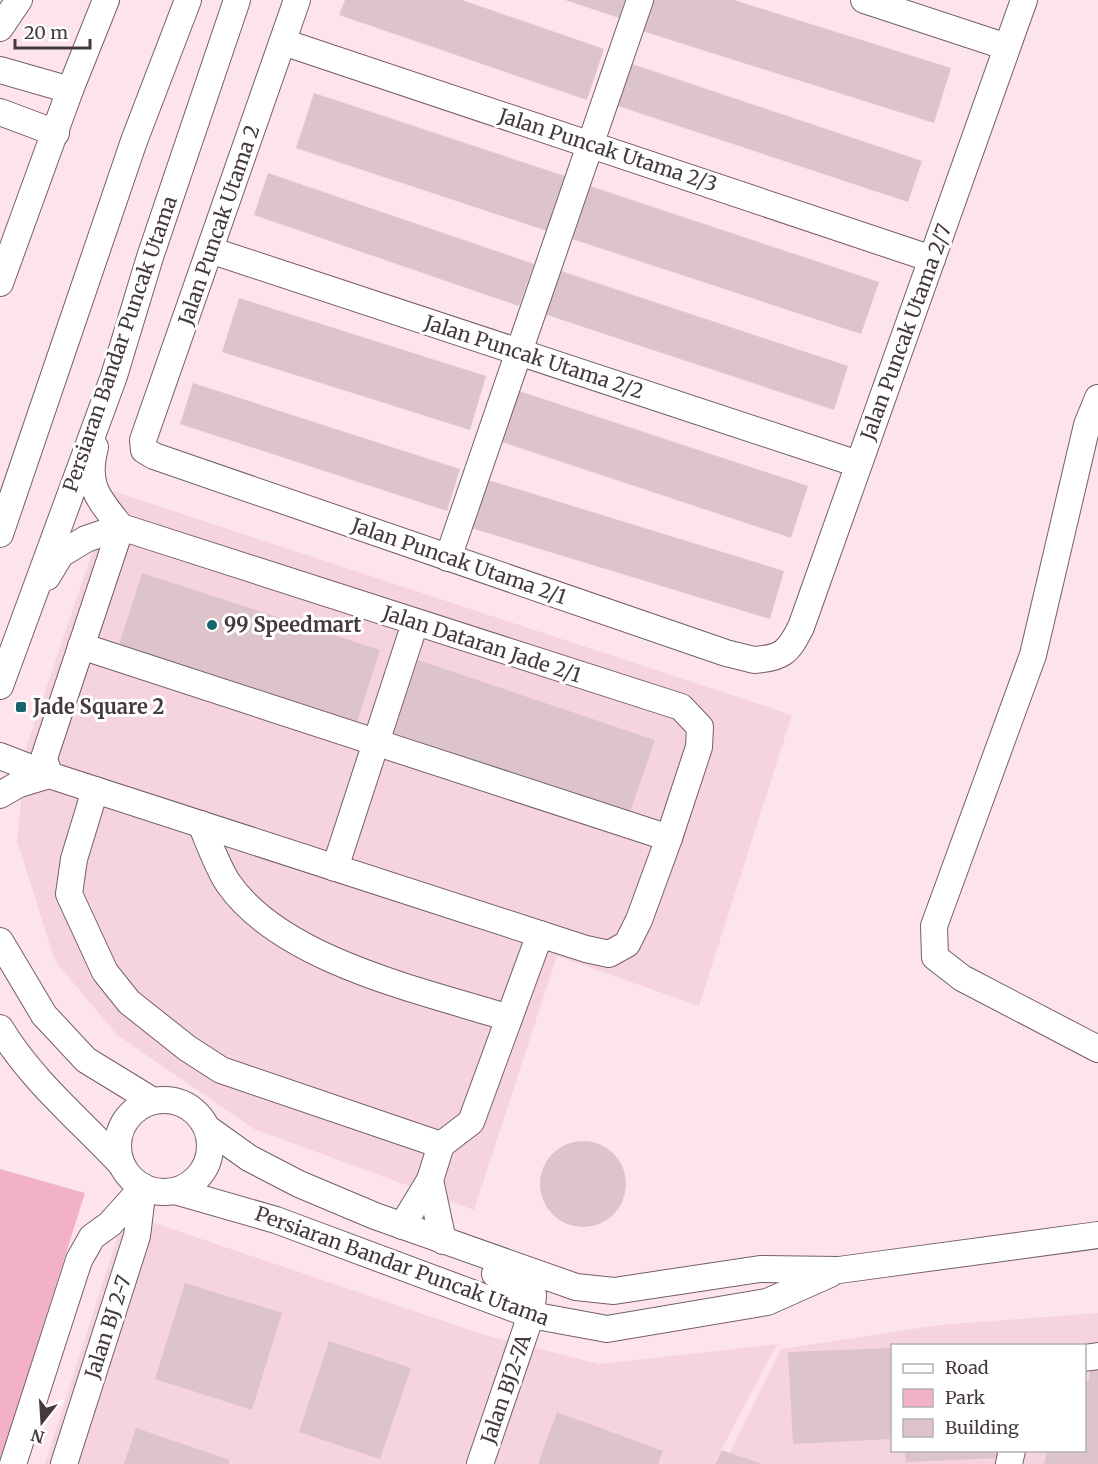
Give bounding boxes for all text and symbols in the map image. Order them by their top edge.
scale bar [15,12,90,50]
text: 20 m [24,21,68,44]
street label: Jalan Puncak Utama 2/3 [495,102,721,197]
street label: Jalan Puncak Utama 2 [172,122,265,329]
street label: Persiaran Bandar Puncak Utama [57,192,182,495]
street label: Jalan Puncak Utama 2/7 [854,220,956,444]
street label: Jalan Puncak Utama 2/2 [421,309,647,404]
street label: Jalan Puncak Utama 2/1 [347,512,570,609]
street label: Jalan Dataran Jade 2/1 [379,599,585,687]
place label: 99 Speedmart [224,612,361,637]
marker: 99 Speedmart [205,618,219,632]
place label: Jade Square 2 [32,694,164,719]
marker: Jade Square 2 [14,700,28,714]
street label: Persiaran Bandar Puncak Utama [252,1201,553,1331]
street label: Jalan BJ 2-7 [79,1272,136,1383]
street label: Jalan BJ2-7A [475,1330,536,1448]
legend [891,1344,1086,1452]
text: Road [945,1356,989,1379]
text: Park [945,1386,986,1409]
north arrow [12,1392,72,1452]
text: Building [945,1416,1019,1439]
text: N [28,1425,47,1448]

